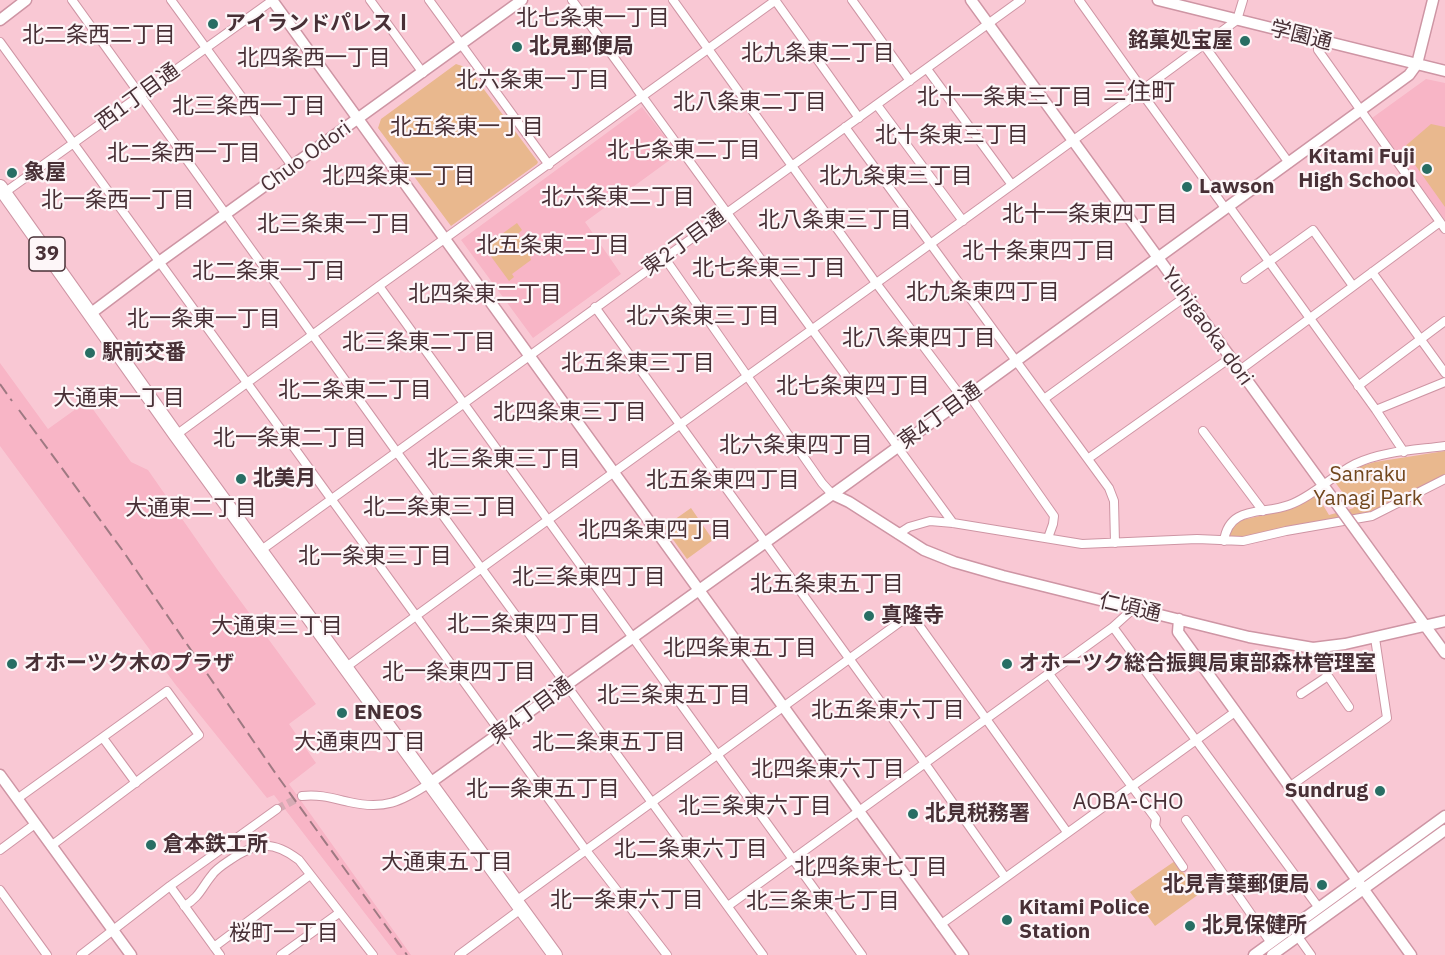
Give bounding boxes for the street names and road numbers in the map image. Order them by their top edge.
street label: 学園通 [1267,16,1335,56]
street label: 西1丁目通 [92,58,184,136]
street label: Chuo Odori [256,116,356,198]
street label: 東2丁目通 [638,204,730,282]
road number: 39 [29,237,65,271]
street label: Yuhigaoka dori [1156,263,1258,391]
street label: 東4丁目通 [894,377,986,455]
street label: 仁頃通 [1096,589,1164,627]
street label: 東4丁目通 [485,672,577,750]

